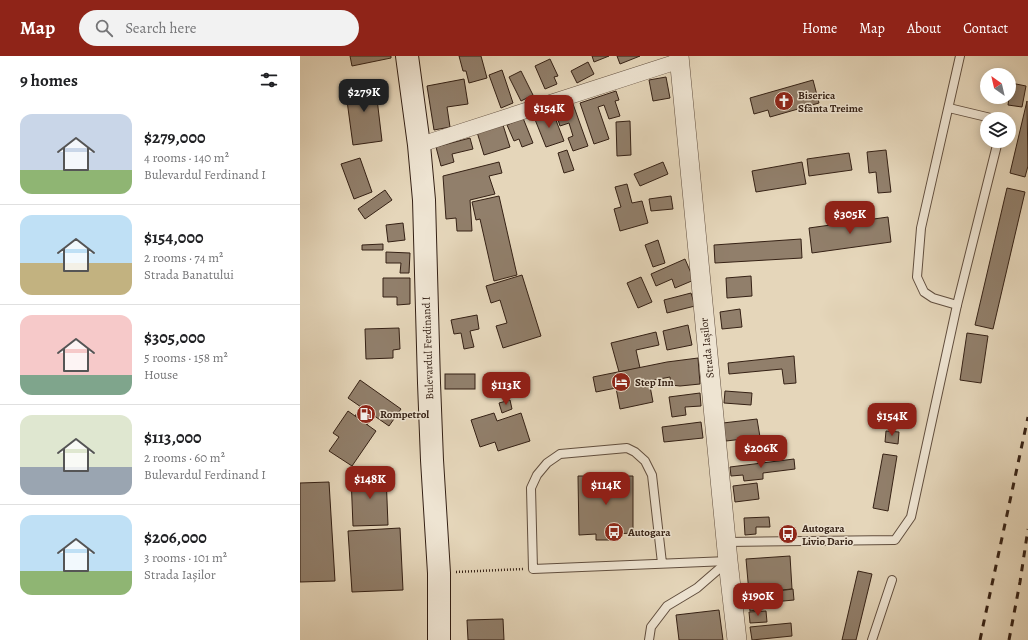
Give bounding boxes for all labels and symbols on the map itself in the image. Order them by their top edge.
north arrow [980,68,1016,104]
pin: $279K [336,79,392,113]
place label: Biserica Sfânta Treime [798,88,863,116]
church icon: Biserica Sfânta Treime [773,90,795,112]
pin: $154K [521,95,577,129]
pin: $305K [822,201,878,235]
street label: Bulevardul Ferdinand I [419,296,437,400]
street label: Strada Iașilor [696,317,718,379]
hotel icon: Step Inn [610,371,632,393]
pin: $113K [478,372,534,406]
place label: Step Inn [635,375,674,390]
fuel station icon: Rompetrol [355,403,377,425]
pin: $154K [864,403,920,437]
place label: Rompetrol [380,407,429,422]
pin: $206K [733,435,789,469]
pin: $148K [342,466,398,500]
pin: $114K [578,472,634,506]
bus stop icon: Autogara [603,521,625,543]
place label: Autogara Livio Dario [801,521,854,549]
bus stop icon: Autogara Livio Dario [777,523,799,545]
place label: Autogara [627,525,671,540]
pin: $190K [730,583,786,617]

